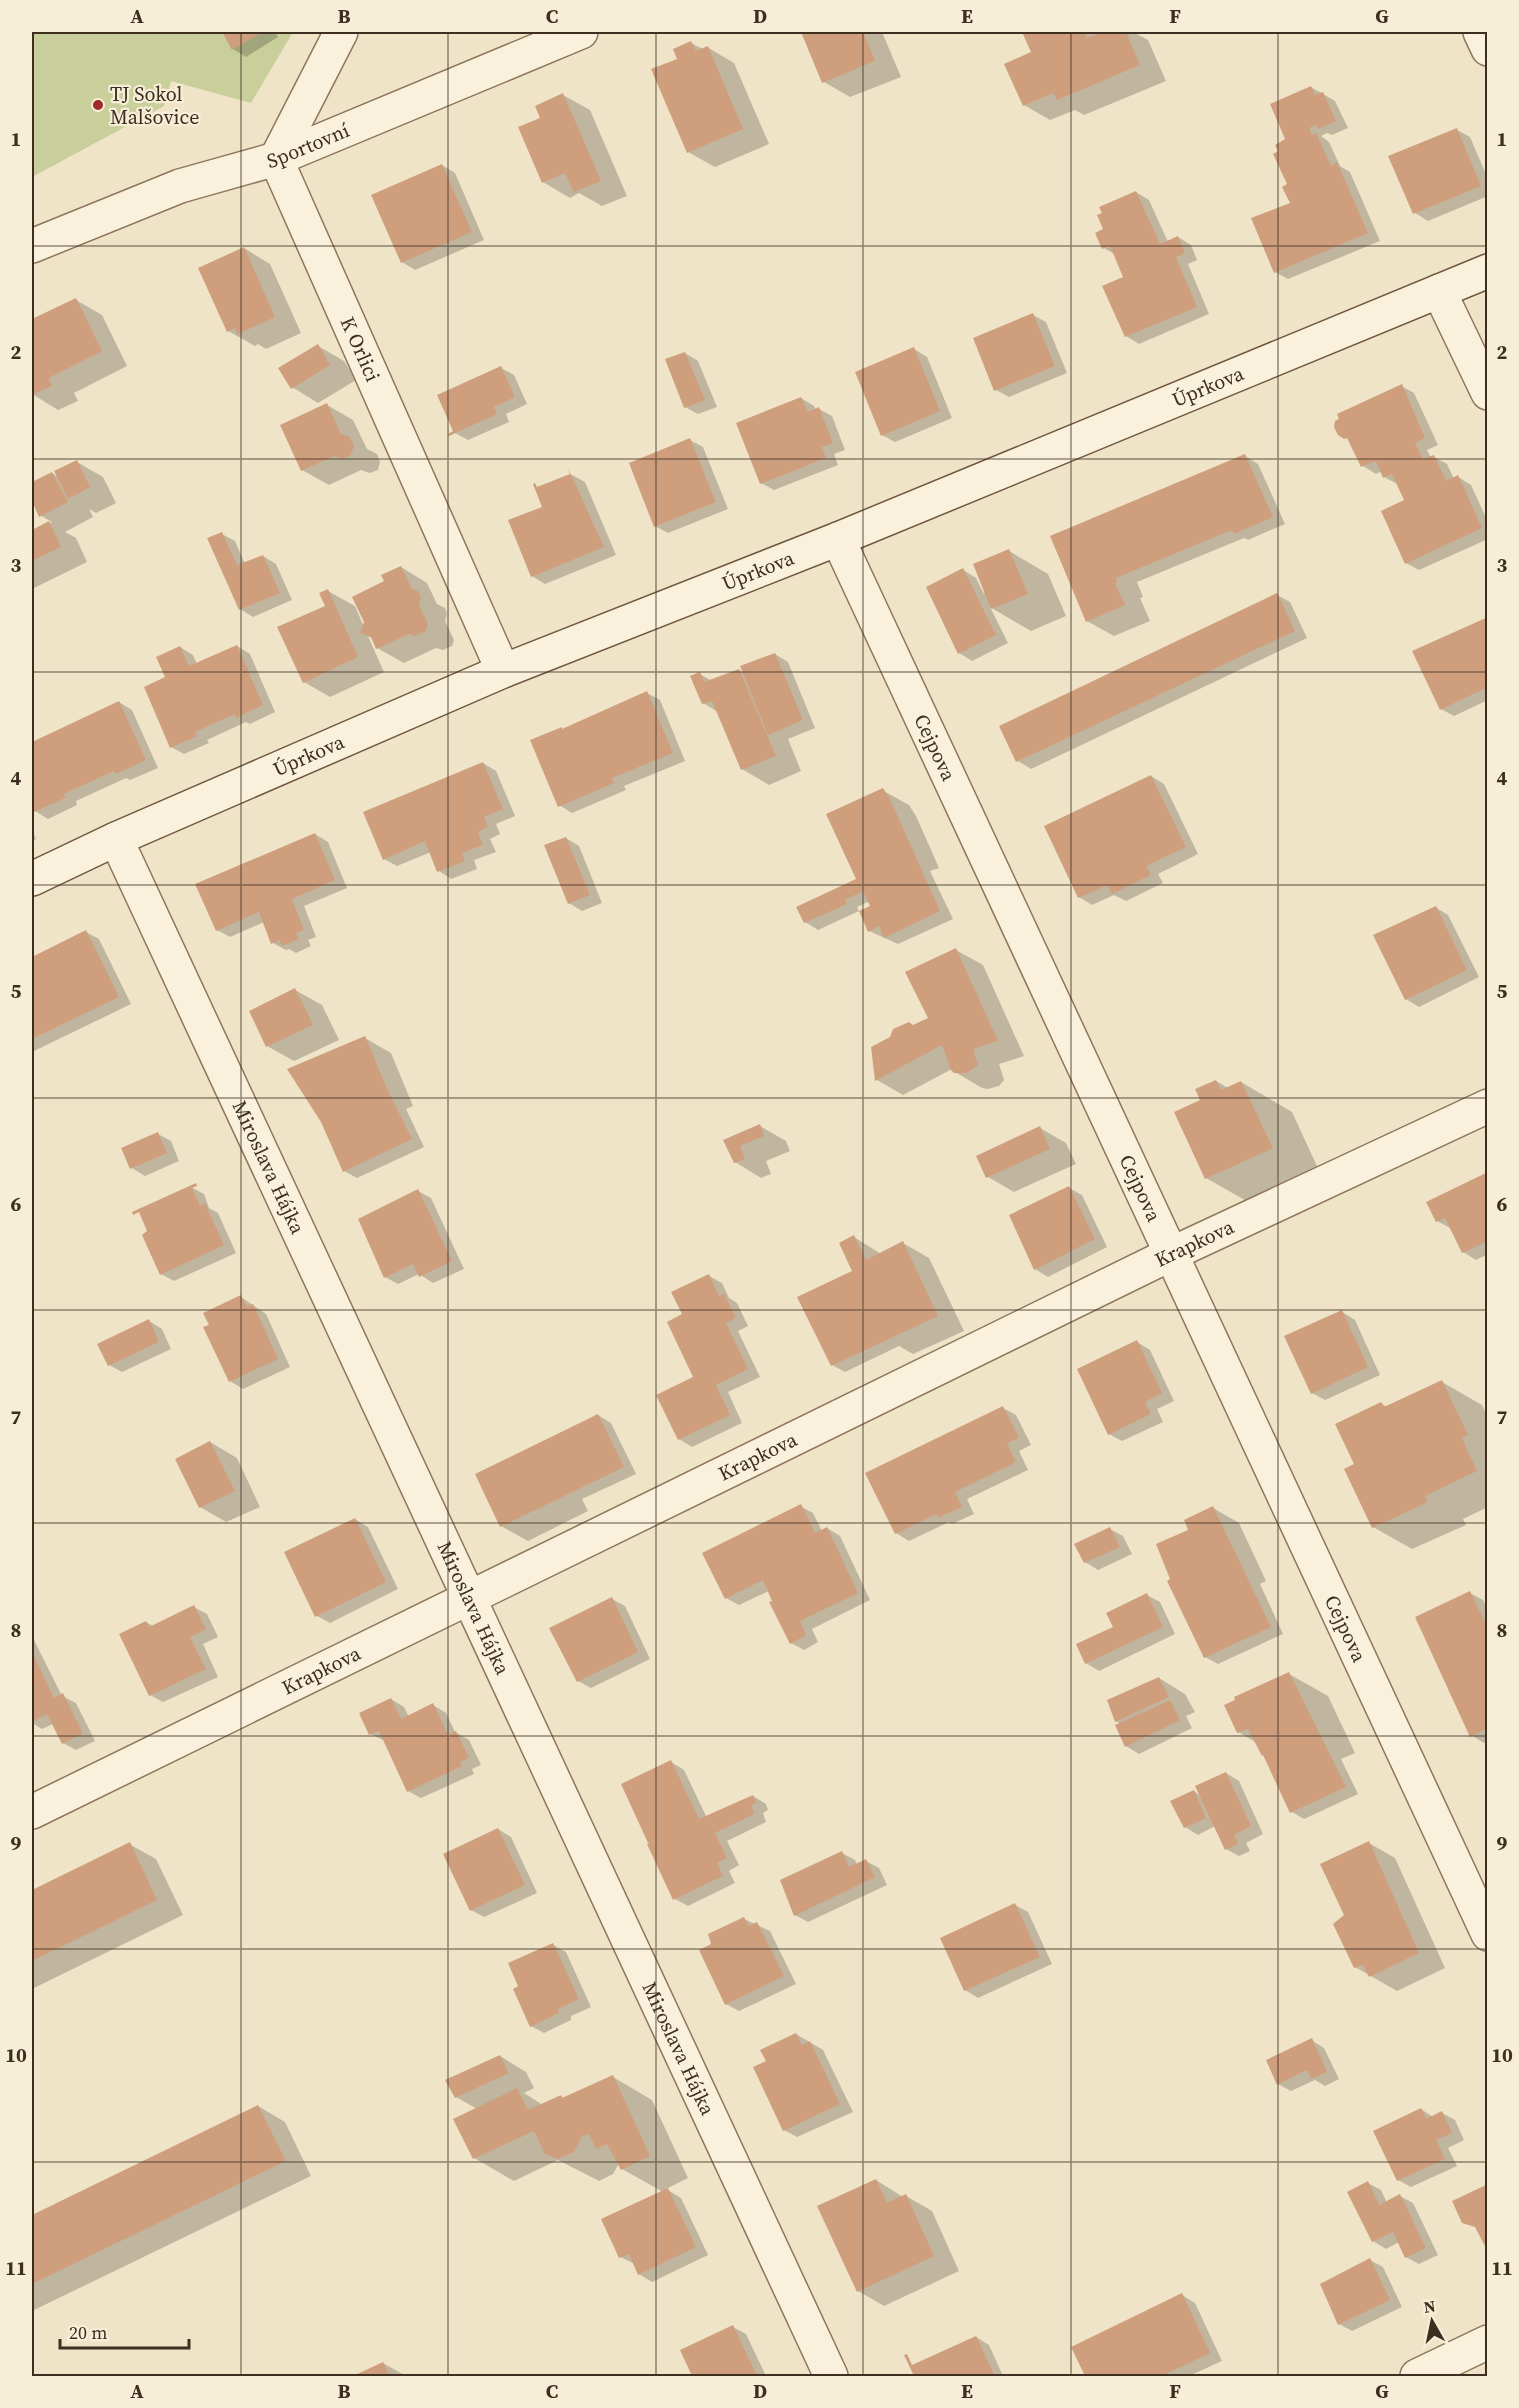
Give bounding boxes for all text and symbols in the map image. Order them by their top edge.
text: A [130,2,144,30]
text: B [337,2,351,30]
text: C [546,2,558,30]
text: D [753,2,767,30]
text: E [961,2,973,30]
text: F [1169,2,1181,30]
text: G [1375,2,1389,30]
place label: TJ Sokol Malšovice [110,80,199,131]
marker: TJ Sokol Malšovice [91,98,105,112]
street label: Sportovní [264,116,354,175]
text: 1 [11,125,21,153]
text: 1 [1497,125,1507,153]
street label: K Orlici [334,312,387,386]
text: 2 [11,338,22,366]
text: 2 [1497,338,1508,366]
street label: Úprkova [1168,359,1249,414]
street label: Úprkova [718,543,799,597]
text: 3 [11,551,22,579]
text: 3 [1497,551,1508,579]
street label: Cejpova [907,709,963,786]
street label: Úprkova [269,727,349,783]
text: 4 [11,764,22,792]
text: 4 [1497,764,1508,792]
text: 5 [11,977,22,1005]
text: 5 [1497,977,1508,1005]
street label: Miroslava Hájka [226,1096,312,1239]
street label: Cejpova [1113,1150,1168,1227]
text: 6 [11,1190,22,1218]
text: 6 [1497,1190,1508,1218]
street label: Krapkova [1150,1212,1239,1274]
text: 7 [11,1403,22,1431]
text: 7 [1497,1403,1508,1431]
street label: Krapkova [714,1425,802,1488]
street label: Miroslava Hájka [431,1537,517,1680]
street label: Cejpova [1318,1590,1374,1667]
text: 8 [11,1616,21,1644]
text: 8 [1497,1616,1507,1644]
street label: Krapkova [277,1639,366,1701]
text: 9 [11,1829,22,1857]
text: 9 [1497,1829,1508,1857]
street label: Miroslava Hájka [636,1977,722,2121]
text: 10 [5,2041,27,2069]
text: 10 [1491,2041,1513,2069]
text: 11 [5,2254,27,2282]
text: 11 [1491,2254,1513,2282]
north arrow [1402,2291,1462,2351]
text: N [1422,2294,1437,2318]
scale bar [60,2312,189,2350]
text: 20 m [69,2320,107,2345]
text: A [130,2377,144,2405]
text: B [337,2377,351,2405]
text: C [546,2377,558,2405]
text: D [753,2377,767,2405]
text: E [961,2377,973,2405]
text: F [1169,2377,1181,2405]
text: G [1375,2377,1389,2405]

